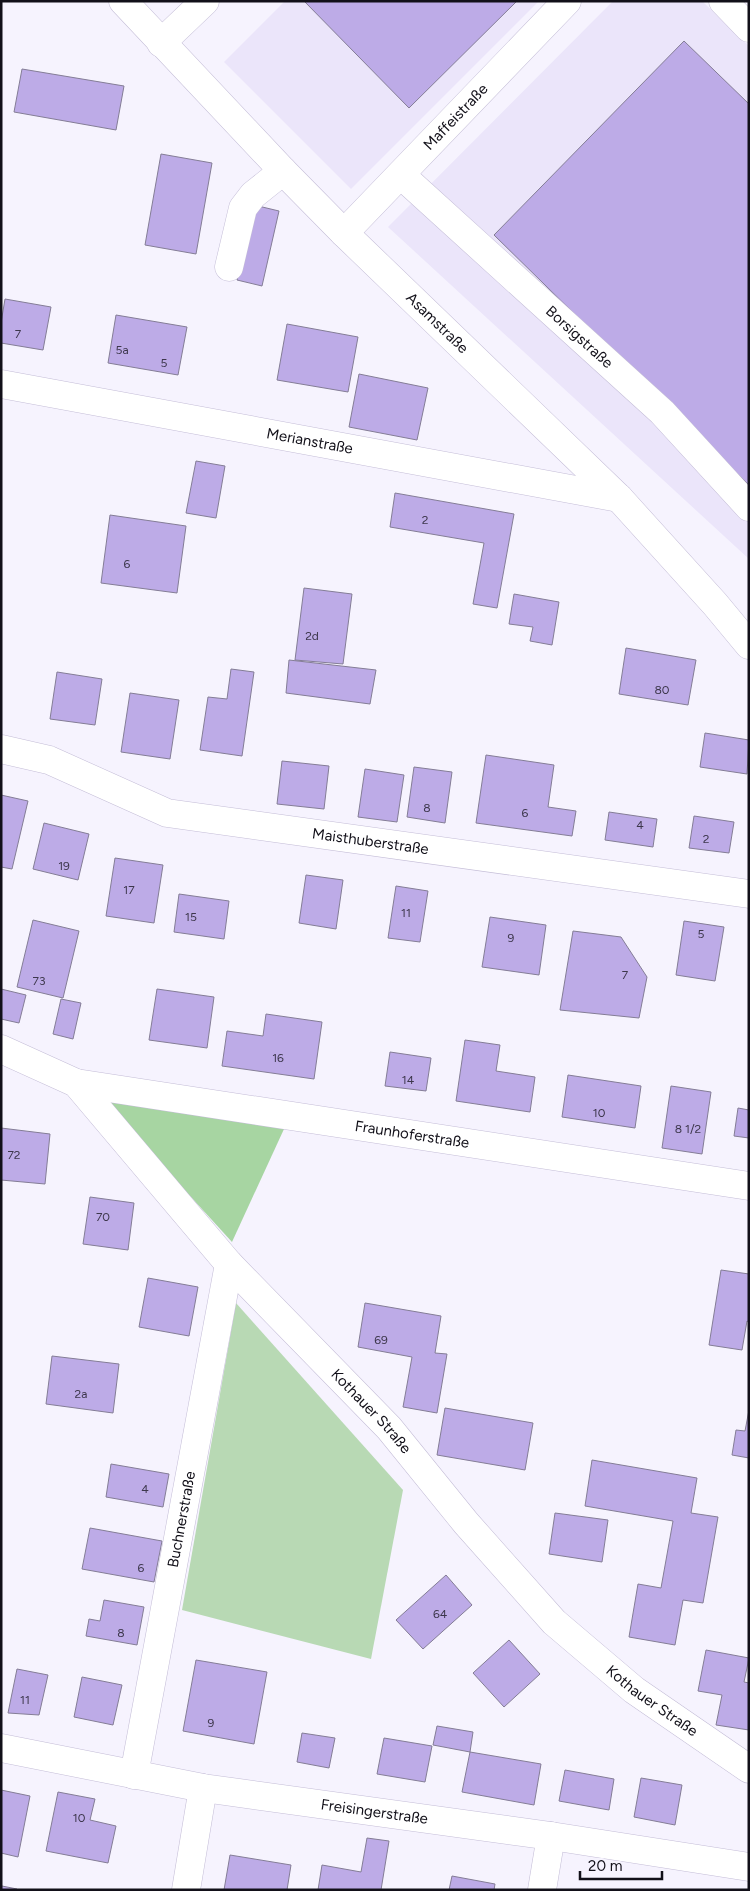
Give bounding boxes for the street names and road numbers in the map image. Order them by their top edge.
street label: Maffeistraße [420,80,492,154]
street label: Asamstraße [402,289,472,357]
street label: Borsigstraße [542,302,617,372]
street label: Merianstraße [265,424,354,458]
street label: Maisthuberstraße [311,824,430,858]
street label: Fraunhoferstraße [354,1117,470,1152]
street label: Kothauer Straße [327,1365,415,1457]
street label: Buchnerstraße [164,1470,199,1569]
street label: Kothauer Straße [602,1661,701,1740]
street label: Freisingerstraße [320,1795,429,1828]

